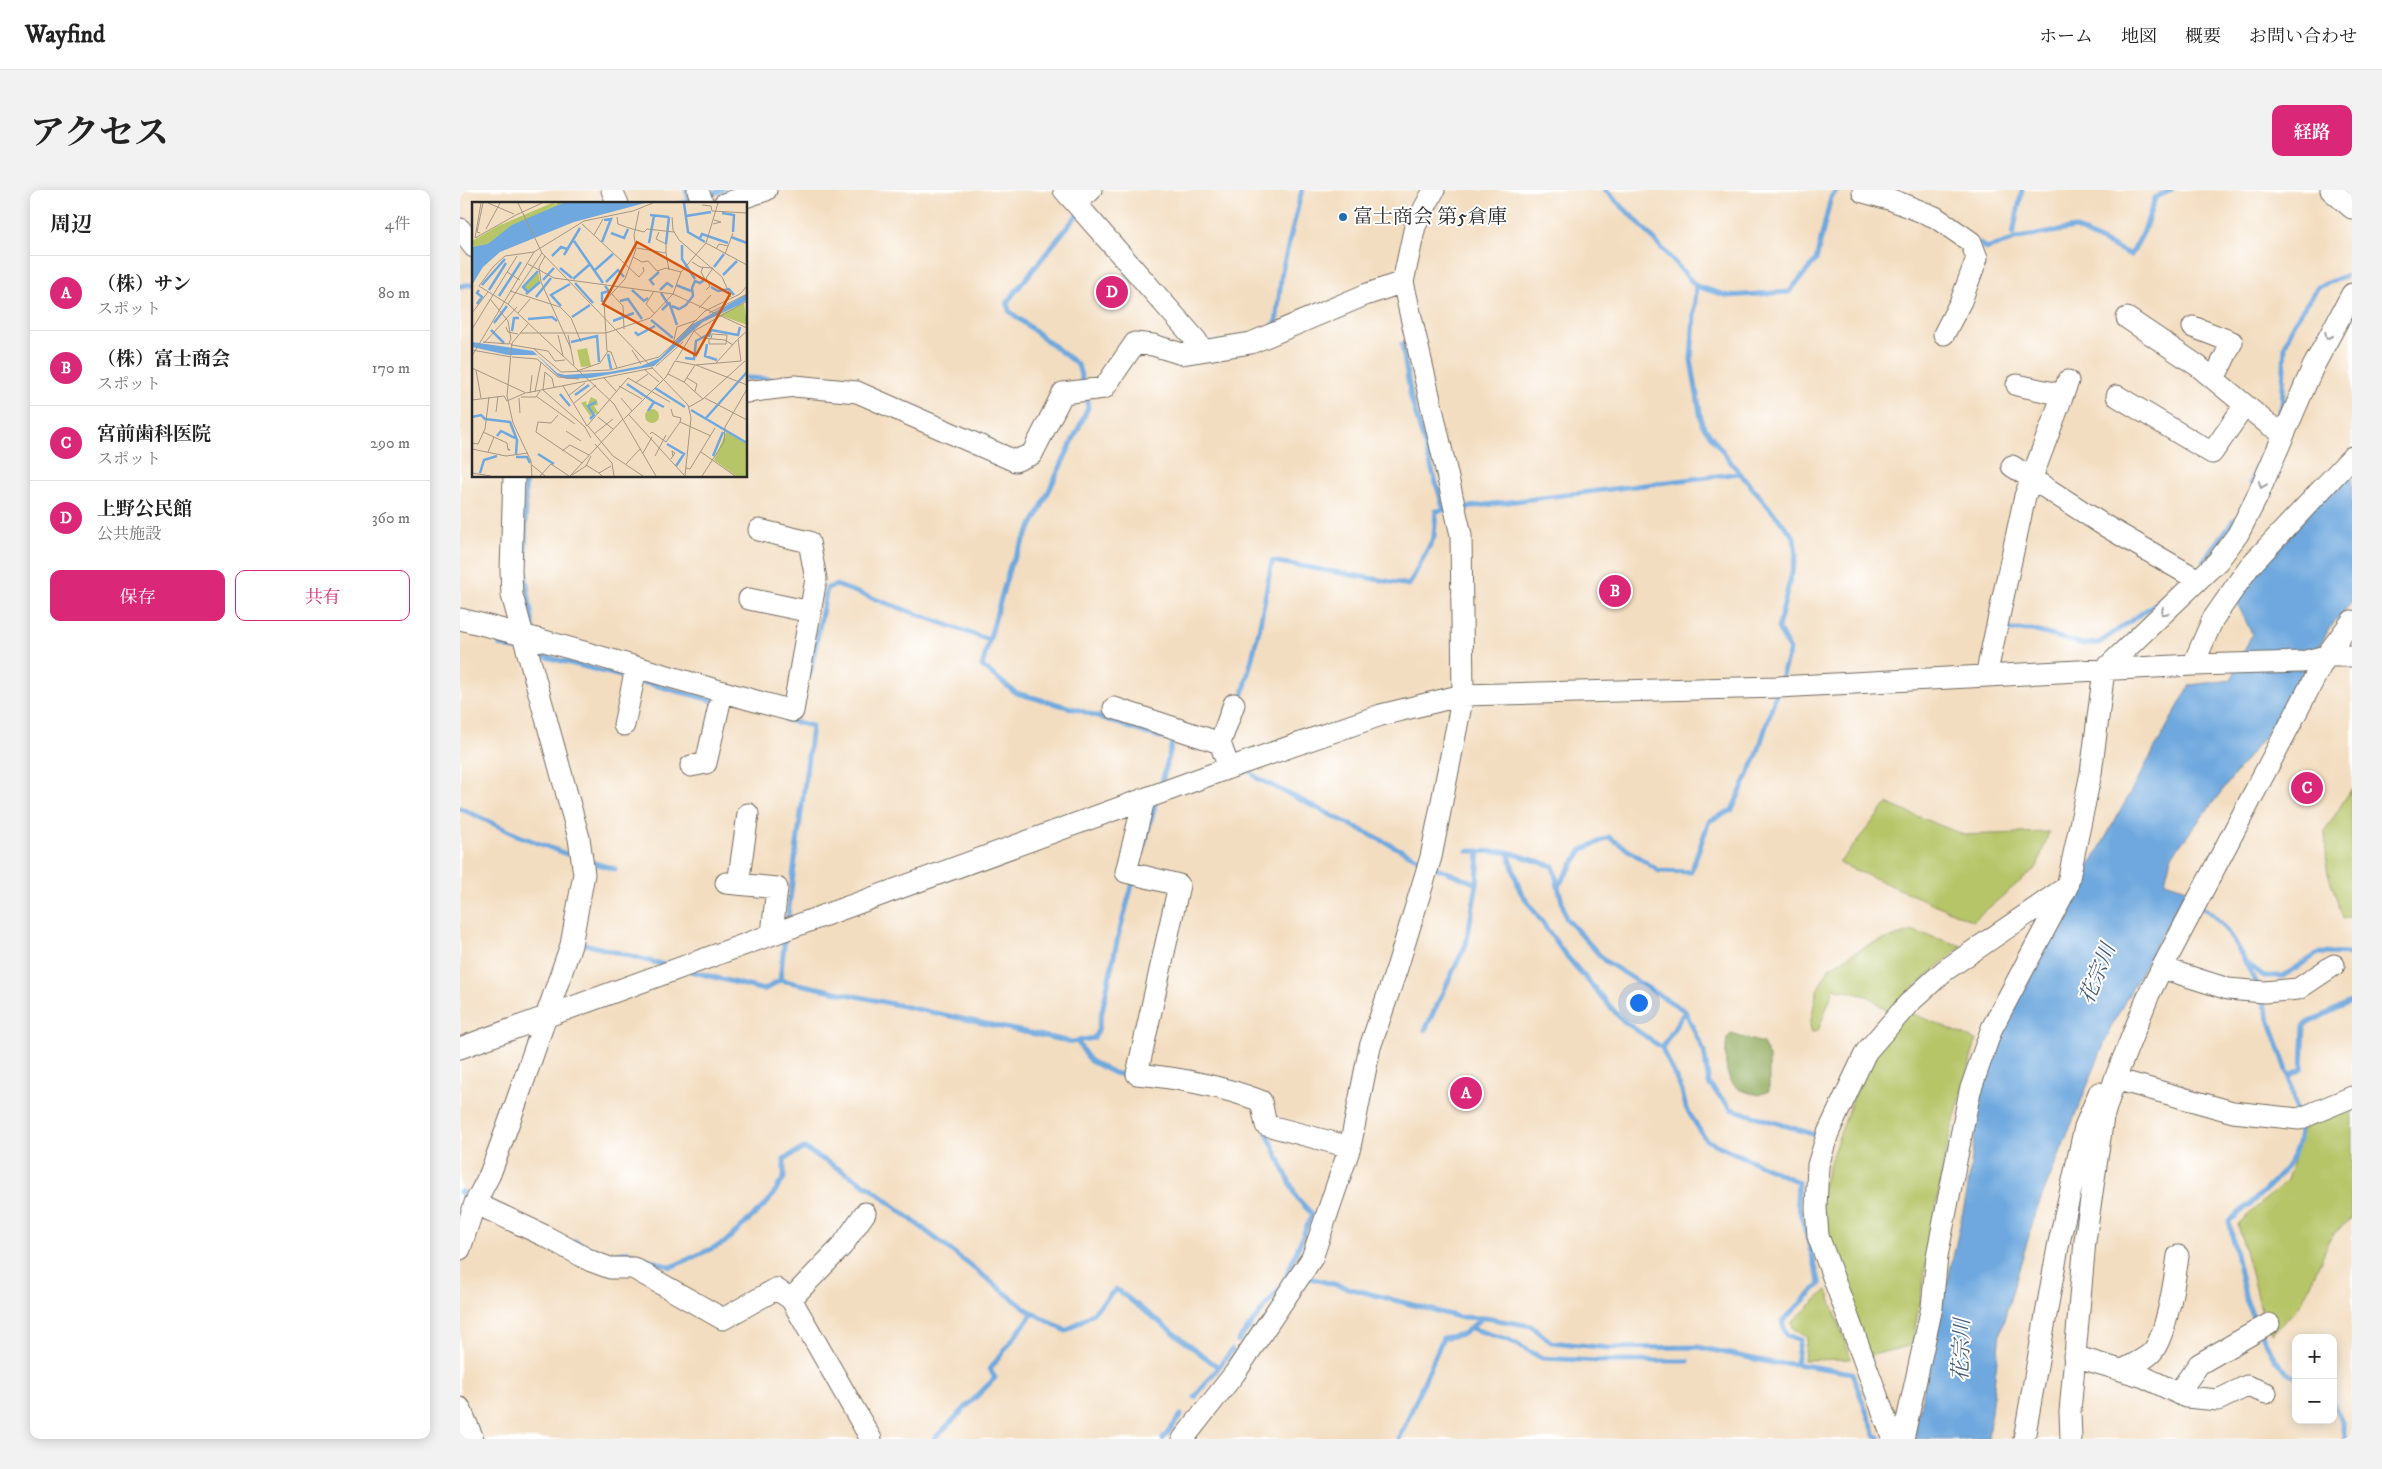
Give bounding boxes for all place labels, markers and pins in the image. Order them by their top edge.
place label: 富士商会 第5倉庫 [1353,205,1507,230]
marker: 富士商会 第5倉庫 [1337,211,1349,223]
pin: D [1096,273,1128,311]
pin: B [1599,572,1631,610]
pin: C [2291,769,2323,807]
pin: A [1450,1074,1482,1112]

